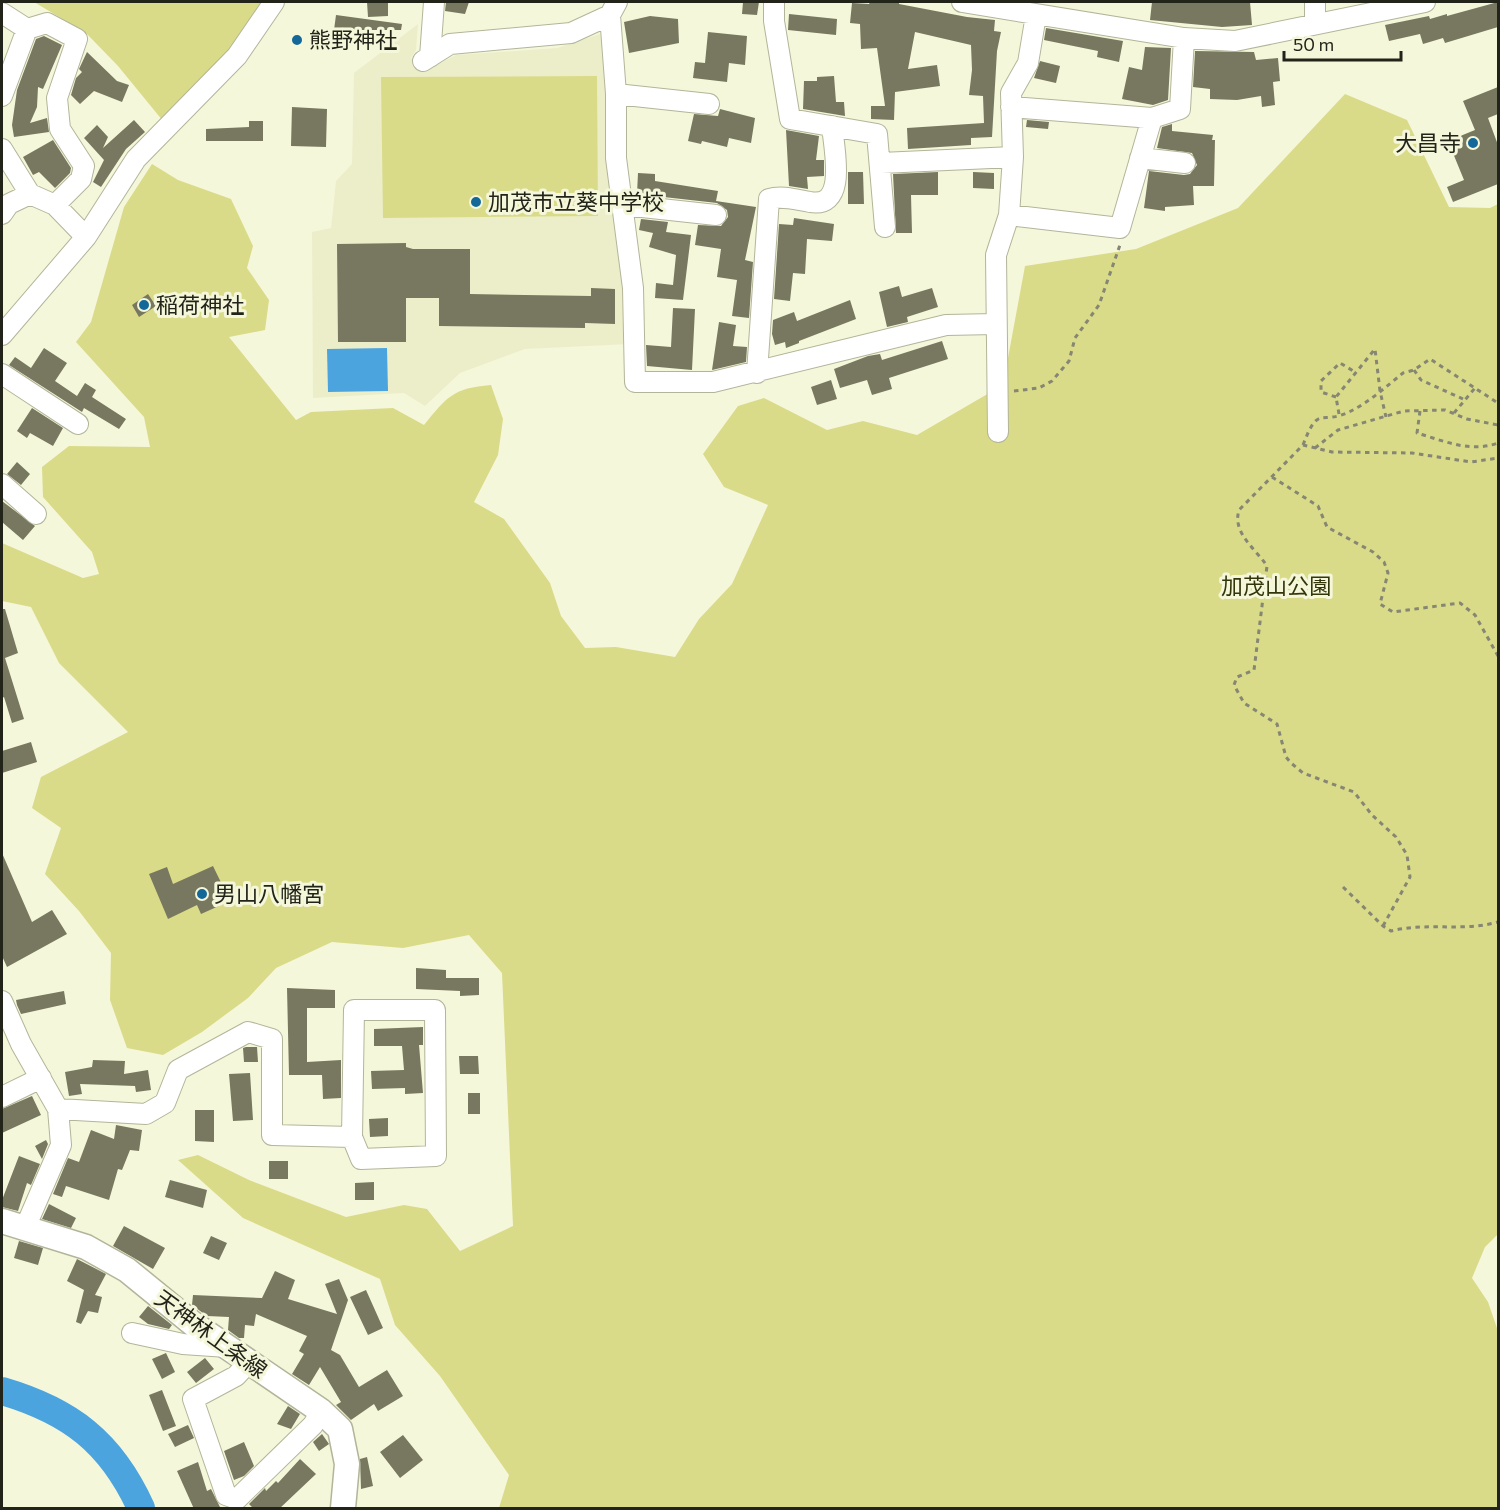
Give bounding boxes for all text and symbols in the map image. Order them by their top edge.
scale bar [1284,24,1401,62]
place label: 熊野神社 [309,26,397,53]
marker: 熊野神社 [290,33,304,47]
text: 50 m [1293,33,1334,55]
place label: 大昌寺 [1395,129,1461,156]
marker: 大昌寺 [1466,136,1480,150]
place label: 加茂市立葵中学校 [488,188,664,215]
marker: 加茂市立葵中学校 [469,195,483,209]
place label: 稲荷神社 [156,291,244,318]
marker: 稲荷神社 [137,298,151,312]
park label: 加茂山公園 [1221,572,1331,599]
place label: 男山八幡宮 [214,880,324,907]
marker: 男山八幡宮 [195,887,209,901]
street label: 天神林上条線 [150,1284,273,1383]

